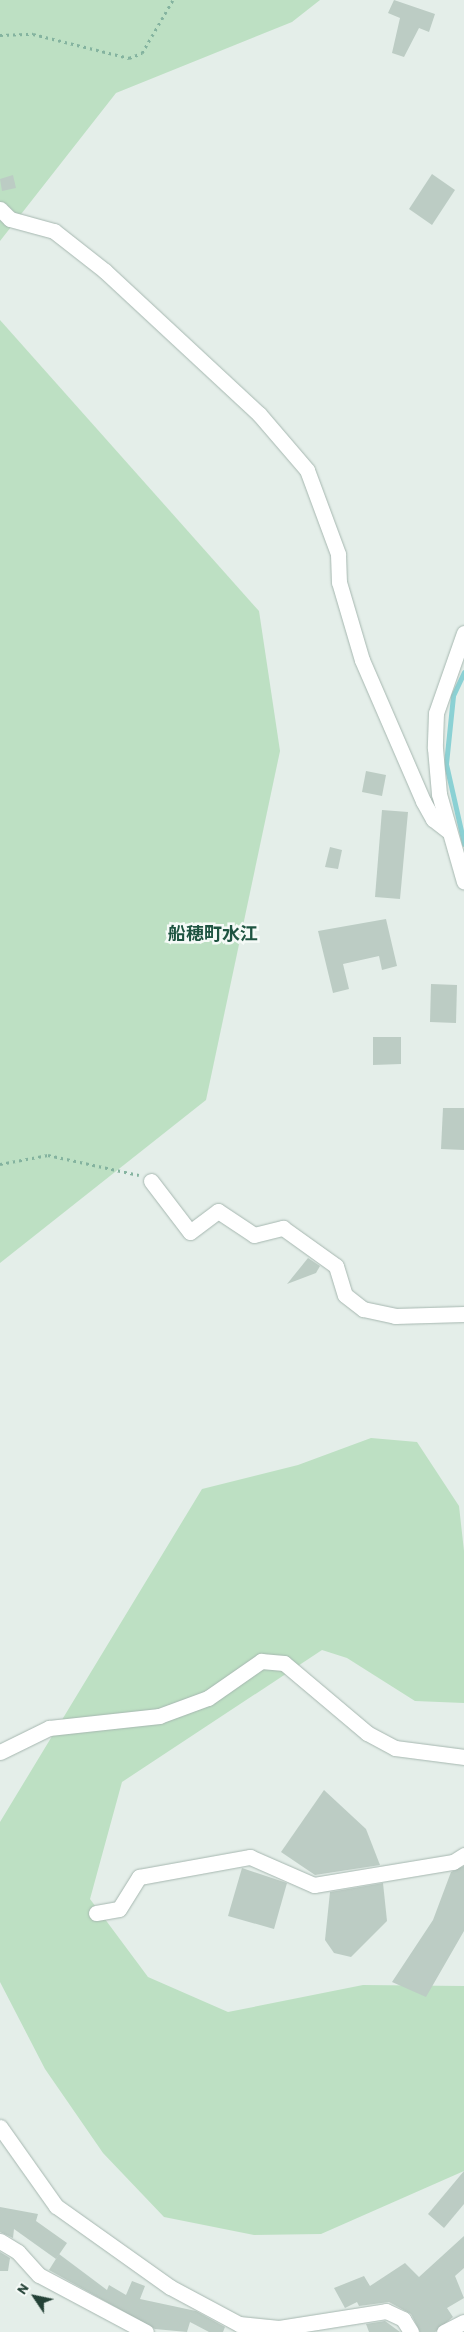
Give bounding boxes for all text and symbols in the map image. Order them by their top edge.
district label: 船穂町水江 [168,922,258,944]
north arrow [10,2272,60,2322]
text: N [12,2280,32,2297]

